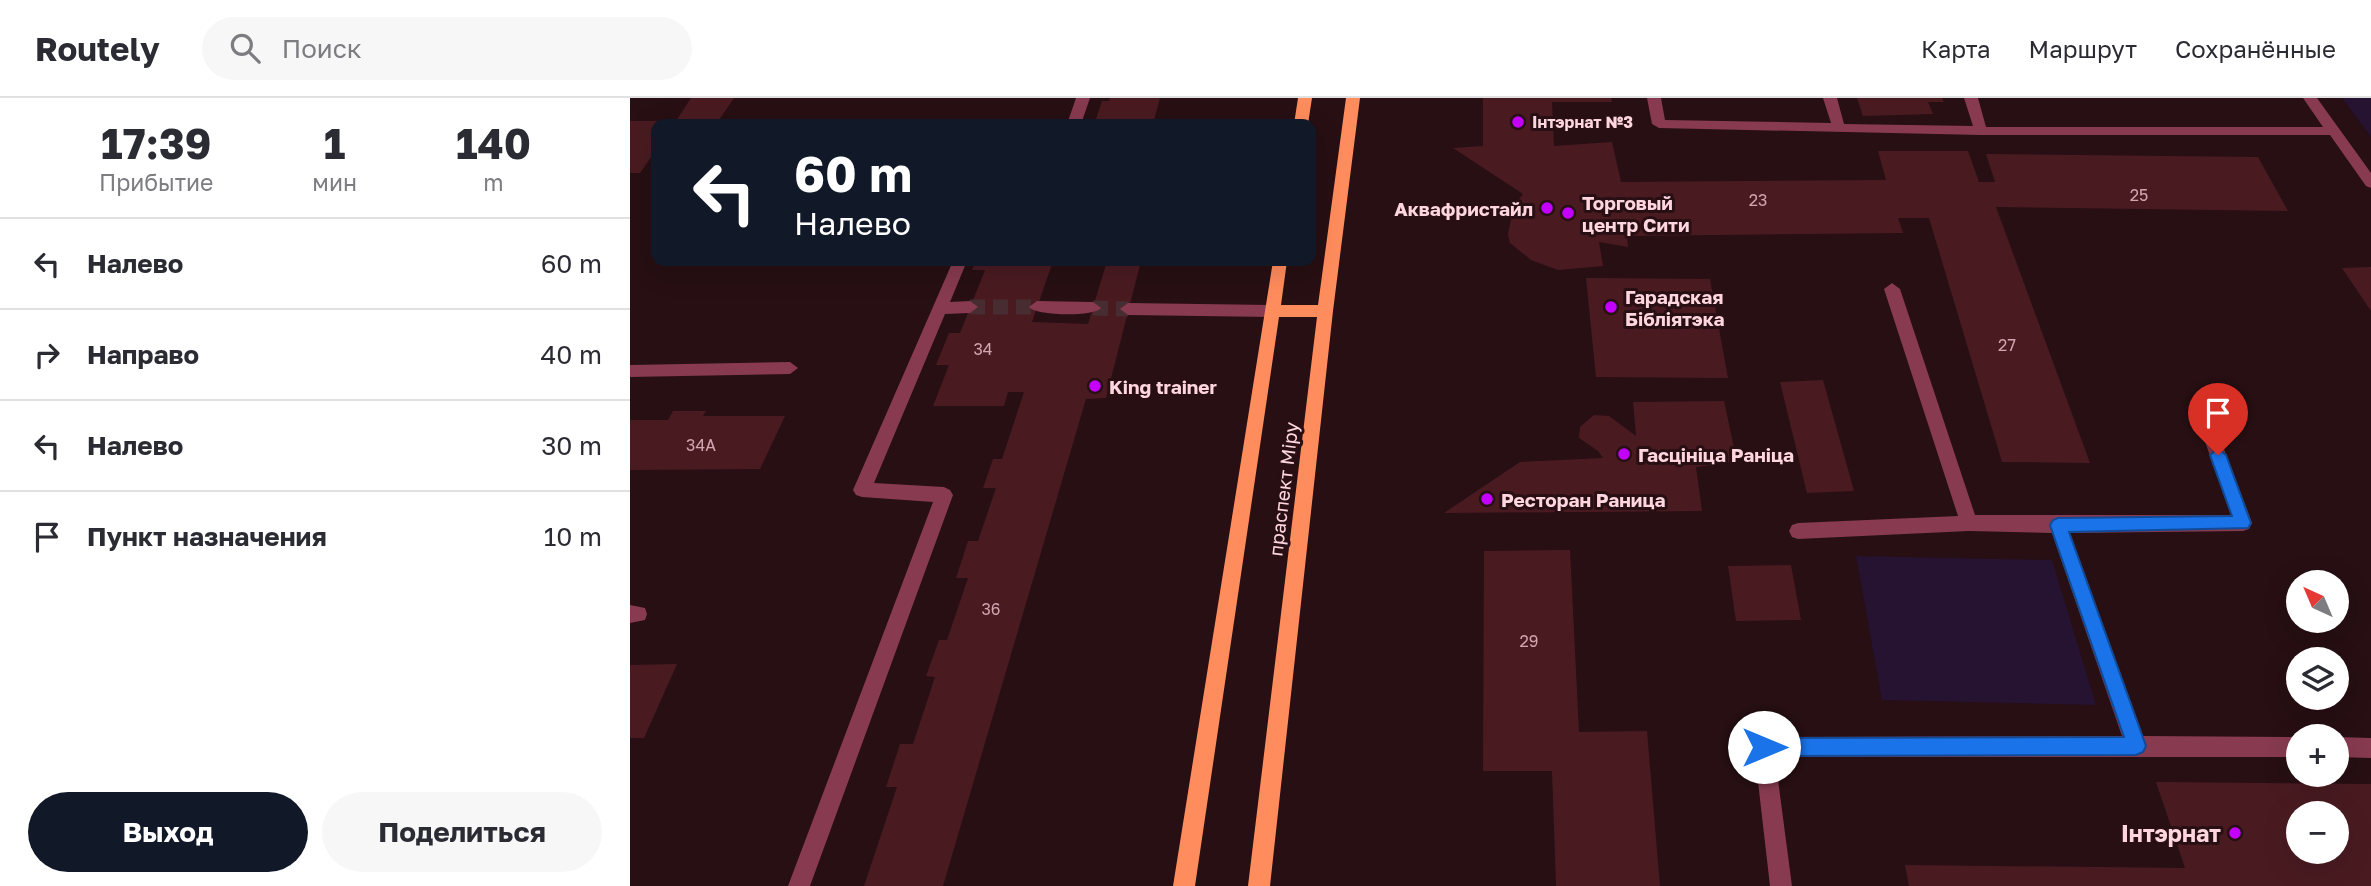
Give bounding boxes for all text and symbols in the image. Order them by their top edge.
search box [202,17,692,80]
text: Routely [35,29,160,68]
icon: search [226,29,264,67]
text: Поиск [282,33,362,64]
text: Карта [1921,34,1991,63]
text: Маршрут [2029,34,2137,63]
text: Сохранённые [2175,34,2336,63]
place label: Інтэрнат №3 [1532,112,1633,132]
marker: Інтэрнат №3 [1510,114,1526,130]
text: 17:39 [101,118,211,168]
text: 1 [324,118,345,168]
text: 140 [456,118,531,168]
text: 60 m [794,144,912,203]
icon: left [679,147,770,238]
text: Прибытие [99,168,213,196]
text: мин [312,168,357,196]
text: m [483,168,504,196]
house number: 25 [2130,185,2148,205]
house number: 23 [1749,190,1767,210]
place label: Торговый центр Сити [1582,191,1690,236]
place label: Аквафристайл [1394,197,1533,220]
marker: Аквафристайл [1539,200,1555,216]
text: Налево [794,204,911,242]
marker: Торговый центр Сити [1560,205,1576,221]
icon: left [28,245,66,283]
text: Налево [87,248,183,279]
text: 60 m [541,248,602,279]
place label: Гарадская Бібліятэка [1625,285,1725,330]
marker: Гарадская Бібліятэка [1603,299,1619,315]
house number: 27 [1998,335,2016,355]
icon: right [28,336,66,374]
text: Направо [87,339,199,370]
text: 40 m [541,339,602,370]
house number: 34 [973,339,993,359]
place label: King trainer [1109,375,1218,398]
marker: King trainer [1087,378,1103,394]
pin [2188,383,2248,455]
icon: arrive [2199,394,2237,432]
street label: праспект Міру [1263,420,1303,557]
icon: left [28,427,66,465]
text: Налево [87,430,183,461]
text: 30 m [541,430,602,461]
house number: 34А [686,435,716,455]
place label: Гасцініца Раніца [1638,443,1794,466]
marker: Гасцініца Раніца [1616,446,1632,462]
place label: Ресторан Раница [1501,488,1666,511]
marker: Ресторан Раница [1479,491,1495,507]
icon: arrive [28,518,66,556]
text: Пункт назначения [87,521,327,552]
text: 10 m [544,521,602,552]
north arrow [2286,570,2348,634]
map controls [2286,570,2349,864]
house number: 36 [981,599,1001,619]
house number: 29 [1520,631,1538,651]
button: layers [2286,647,2349,710]
position arrow [1727,710,1801,784]
button: + [2286,724,2349,787]
button: Выход [28,792,308,872]
button: Поделиться [322,792,602,872]
button: − [2286,801,2349,864]
place label: Інтэрнат [2121,819,2221,847]
marker: Інтэрнат [2227,825,2243,841]

